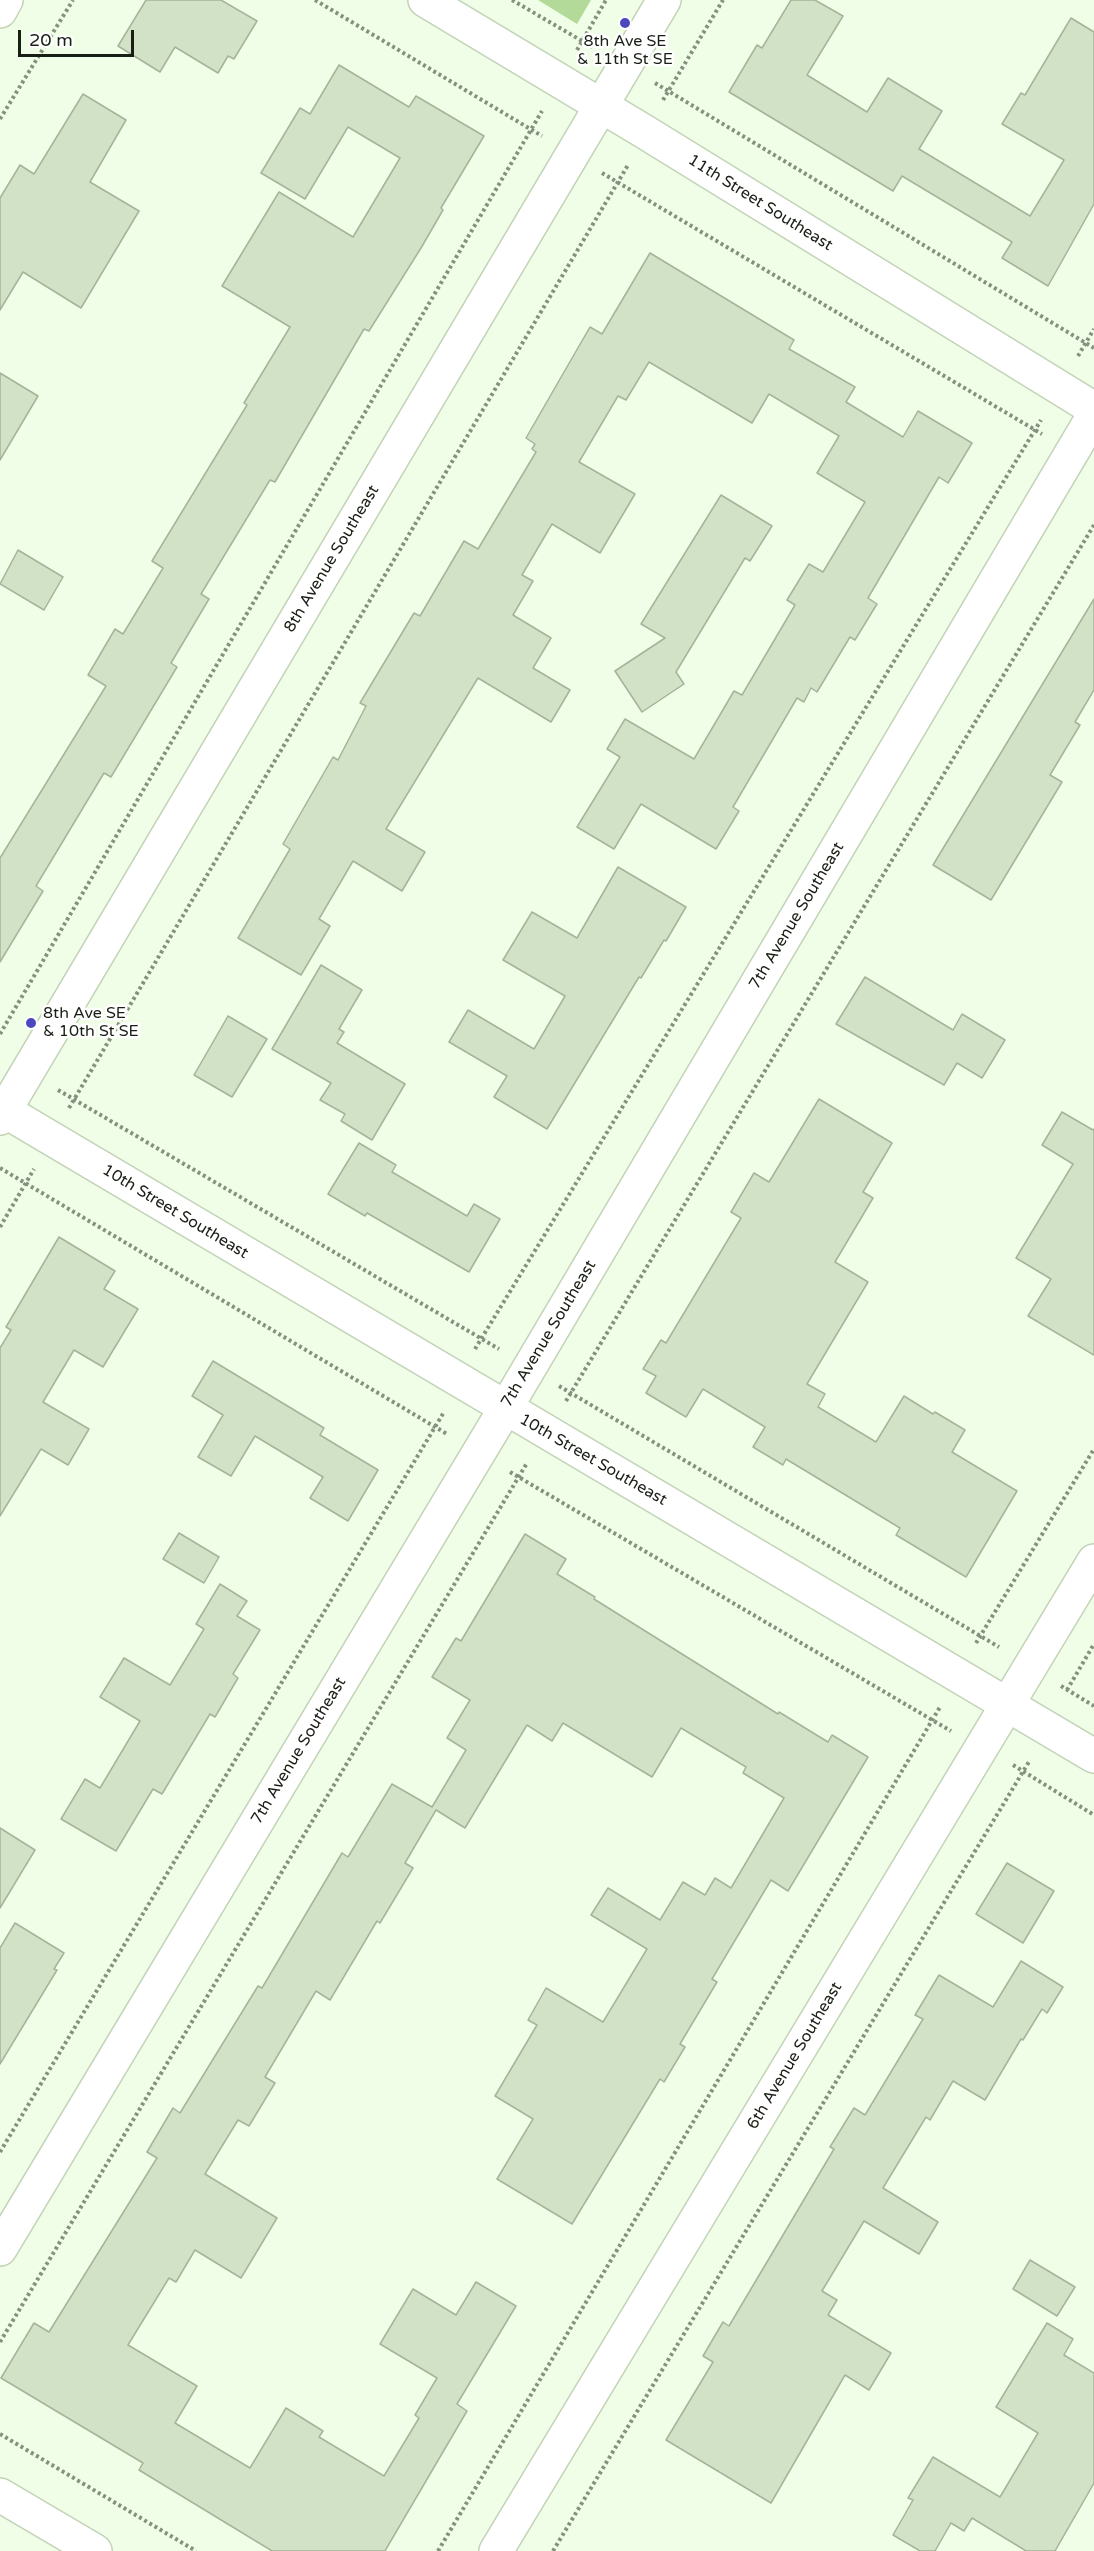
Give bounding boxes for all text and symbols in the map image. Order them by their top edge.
marker: 8th Ave SE & 11th St SE [618,16,632,30]
scale bar [21,18,136,56]
text: 20 m [29,29,73,51]
place label: 8th Ave SE & 11th St SE [577,32,673,70]
street label: 11th Street Southeast [684,151,836,255]
street label: 8th Avenue Southeast [280,482,384,636]
street label: 7th Avenue Southeast [745,839,849,993]
place label: 8th Ave SE & 10th St SE [43,1004,139,1042]
marker: 8th Ave SE & 10th St SE [24,1016,38,1030]
street label: 10th Street Southeast [98,1161,252,1263]
street label: 7th Avenue Southeast [497,1257,601,1411]
street label: 10th Street Southeast [516,1410,670,1510]
street label: 7th Avenue Southeast [247,1674,351,1828]
street label: 6th Avenue Southeast [743,1979,847,2133]

